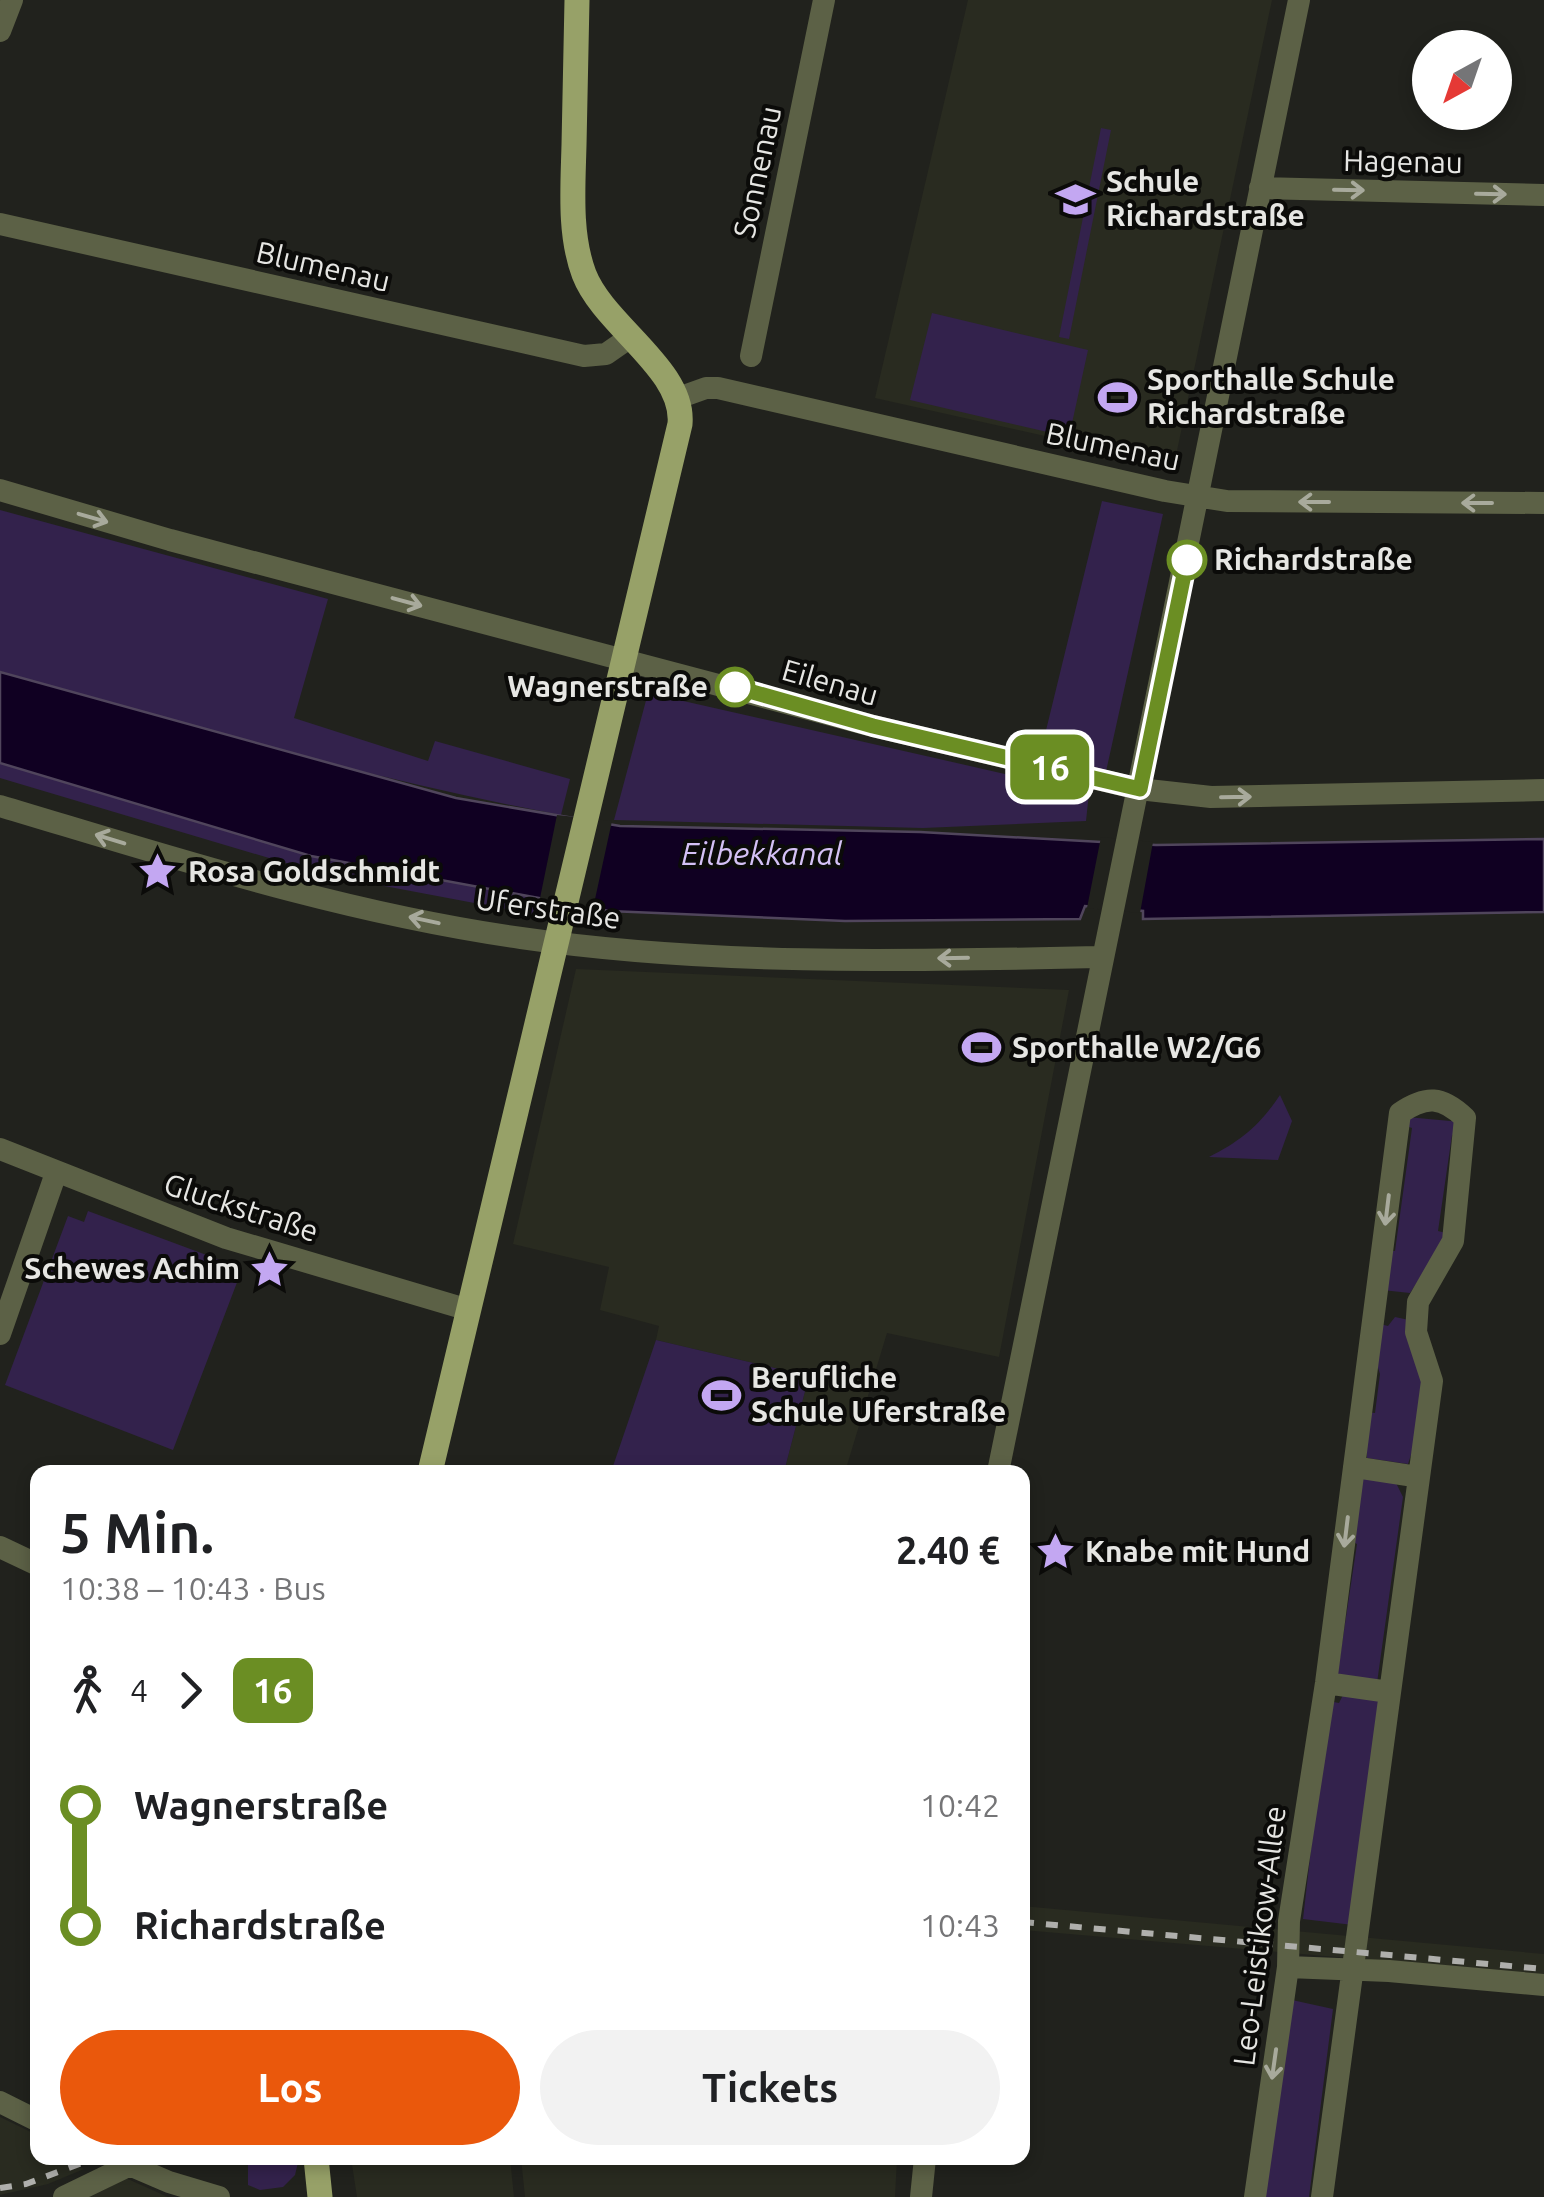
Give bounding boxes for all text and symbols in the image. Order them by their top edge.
north arrow [1412,30,1512,130]
map controls [1412,30,1512,130]
street label: Sonnenau [726,103,788,241]
street label: Hagenau [1343,143,1463,179]
place label: Schule Richardstraße [1106,164,1305,232]
school or university icon: Schule Richardstraße [1055,178,1097,220]
one-way arrow [1332,181,1364,200]
one-way arrow [1474,184,1506,203]
street label: Blumenau [253,234,393,298]
place label: Sporthalle Schule Richardstraße [1147,362,1395,430]
sports icon: Sporthalle Schule Richardstraße [1096,376,1138,418]
street label: Blumenau [1043,415,1183,477]
one-way arrow [1299,492,1332,512]
one-way arrow [1462,494,1494,512]
one-way arrow [77,510,109,528]
marker: Richardstraße [1168,541,1206,579]
place label: Richardstraße [1214,542,1413,576]
one-way arrow [391,593,422,612]
street label: Eilenau [778,652,882,712]
marker: Wagnerstraße [716,668,754,706]
place label: Wagnerstraße [507,669,708,703]
line badge: 16 [1005,734,1095,800]
text: 16 [1030,747,1070,787]
one-way arrow [1220,787,1252,806]
one-way arrow [95,829,126,847]
water label: Eilbekkanal [681,835,843,871]
place icon: Rosa Goldschmidt [137,851,179,893]
place label: Rosa Goldschmidt [188,854,440,888]
street label: Uferstraße [473,881,623,935]
one-way arrow [409,910,441,929]
one-way arrow [938,948,970,967]
sports icon: Sporthalle W2/G6 [961,1027,1003,1069]
place label: Sporthalle W2/G6 [1012,1030,1262,1064]
street label: Gluckstraße [160,1166,323,1248]
one-way arrow [1378,1193,1396,1226]
place icon: Schewes Achim [249,1248,291,1290]
place label: Schewes Achim [24,1251,240,1285]
place label: Berufliche Schule Uferstraße [751,1360,1006,1428]
sports icon: Berufliche Schule Uferstraße [700,1374,742,1416]
text: 5 Min. [60,1502,214,1563]
one-way arrow [1336,1516,1354,1548]
text: 2.40 € [896,1529,1000,1571]
place icon: Knabe mit Hund [1034,1531,1076,1573]
place label: Knabe mit Hund [1085,1534,1310,1568]
text: 10:38 – 10:43 · Bus [60,1570,326,1606]
icon: walk [60,1663,115,1718]
icon: forward [163,1663,218,1718]
text: 16 [253,1670,293,1710]
text: 4 [130,1672,148,1708]
text: Wagnerstraße [134,1784,388,1826]
text: 10:42 [920,1787,1000,1823]
street label: Leo-Leistikow-Allee [1226,1804,1292,2068]
text: Richardstraße [134,1904,386,1946]
text: 10:43 [920,1907,1000,1943]
button: Los [60,2030,520,2145]
button: Tickets [540,2030,1000,2145]
one-way arrow [1265,2047,1283,2080]

